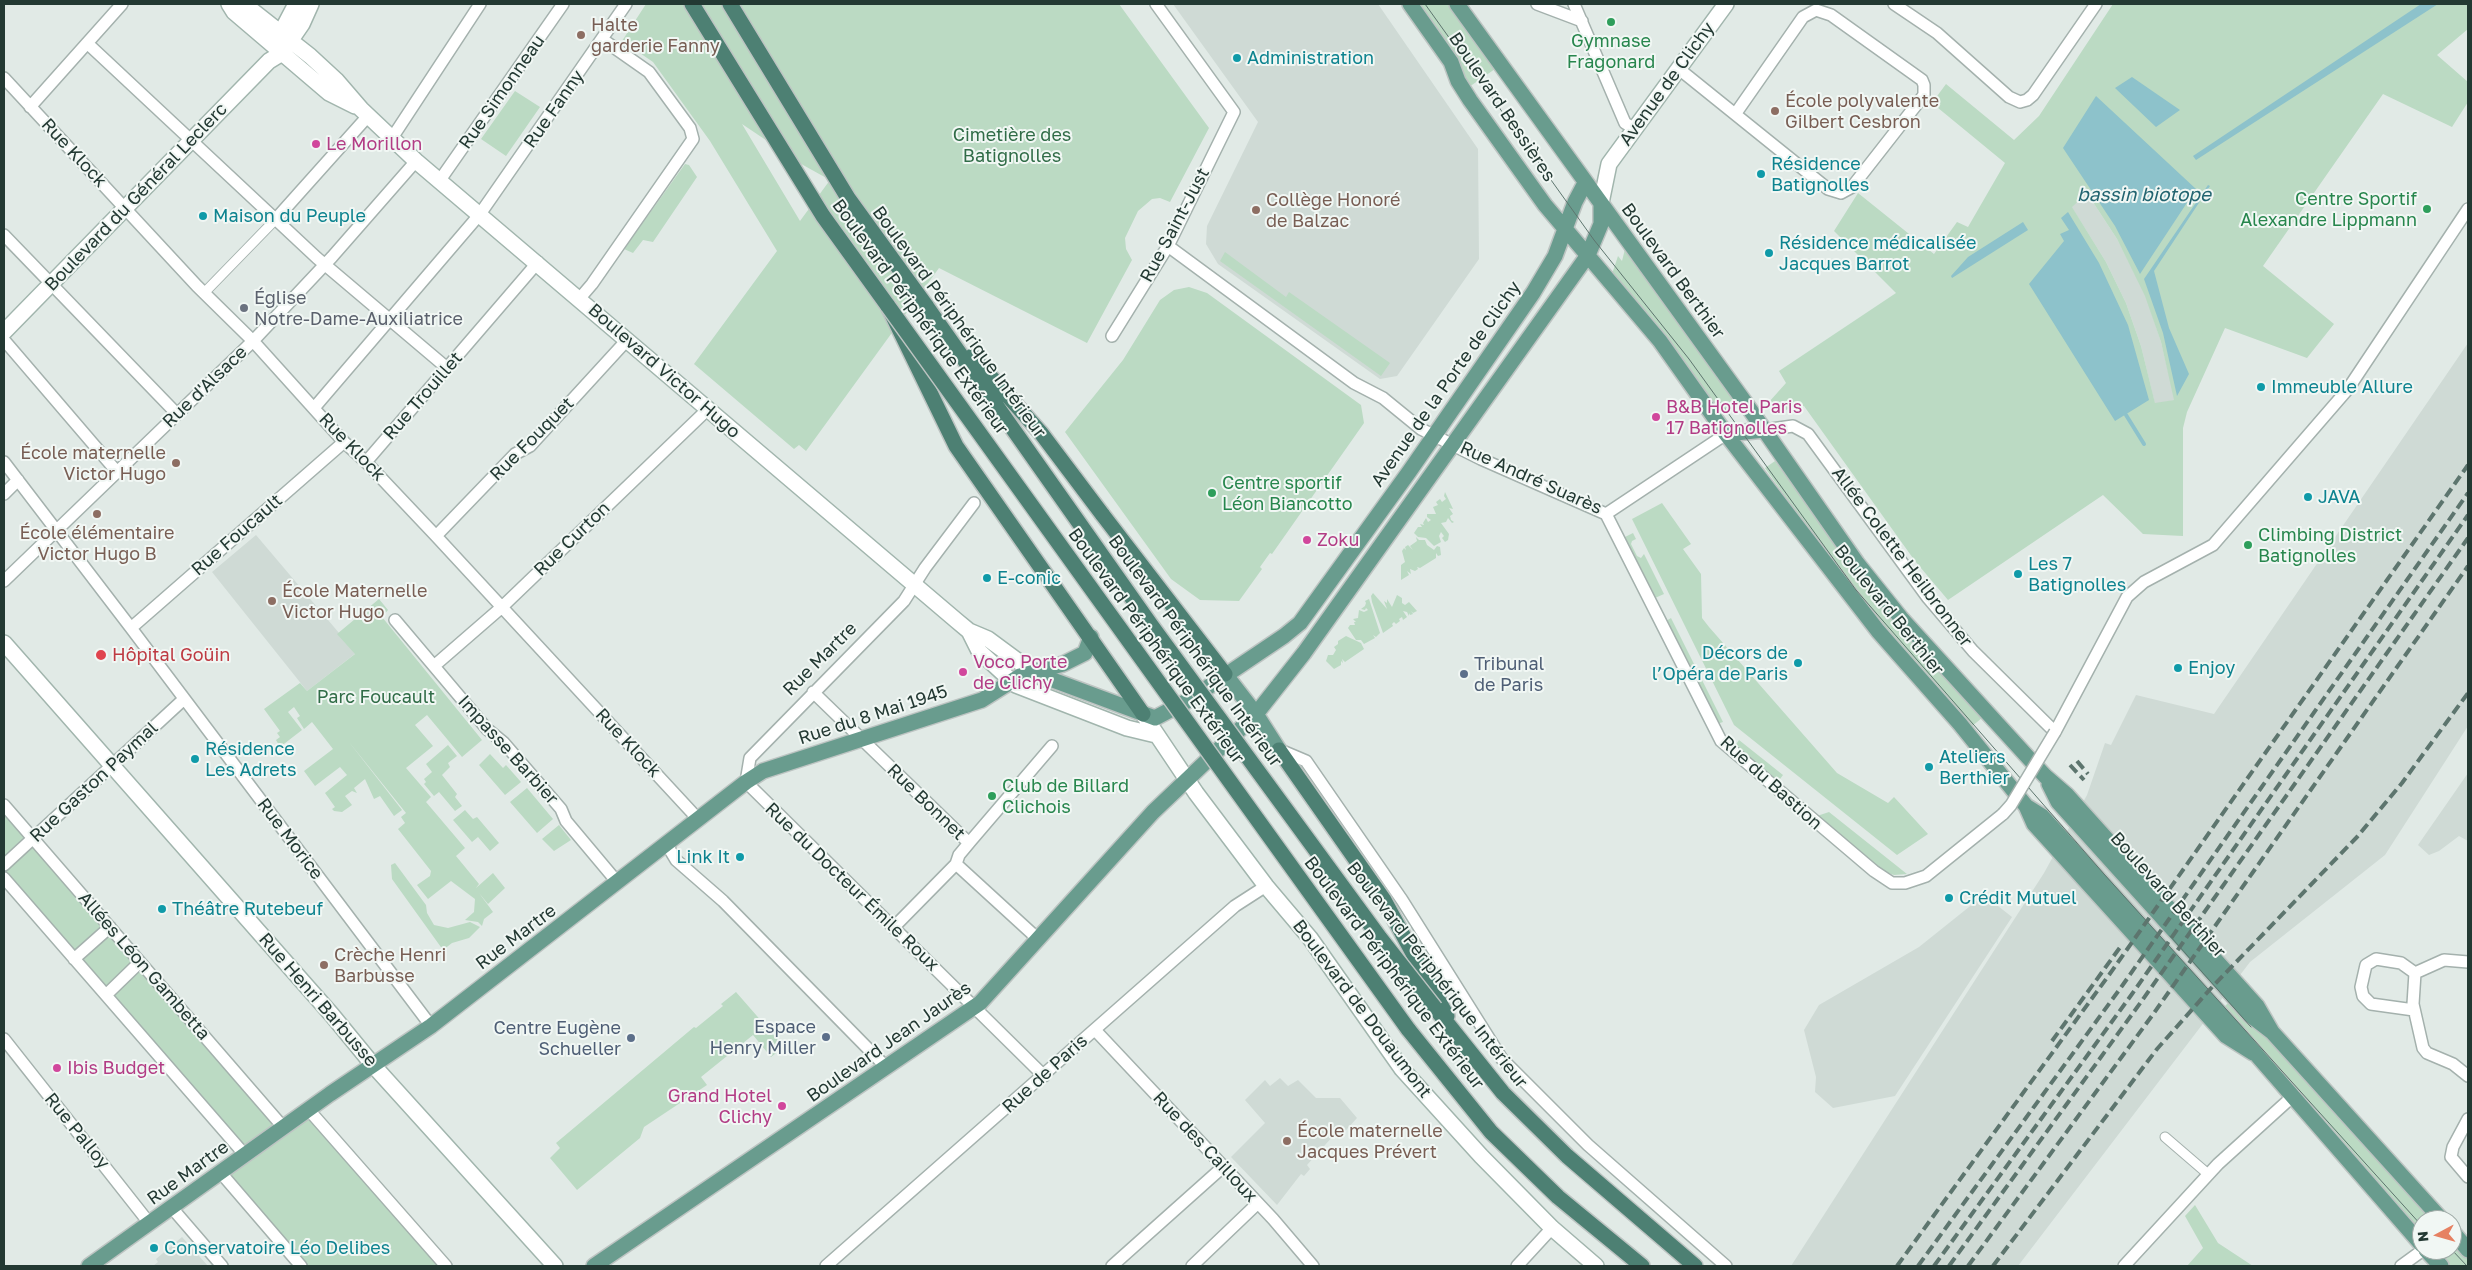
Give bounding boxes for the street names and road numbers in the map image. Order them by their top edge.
street label: Avenue de Clichy [1615,18,1719,150]
street label: Boulevard Bessières [1444,28,1560,186]
street label: Rue Simonneau [455,31,549,153]
street label: Rue Fanny [519,66,589,152]
street label: Boulevard du Général Leclerc [40,99,232,295]
street label: Rue Klock [37,114,111,192]
street label: Rue Saint-Just [1136,164,1214,286]
street label: Boulevard Périphérique Extérieur [827,195,1013,439]
street label: Boulevard Berthier [1617,199,1729,343]
street label: Boulevard Périphérique Intérieur [868,202,1050,442]
street label: Avenue de la Porte de Clichy [1367,277,1525,491]
street label: Boulevard Victor Hugo [584,299,744,443]
street label: Rue d'Alsace [158,341,252,433]
street label: Rue Trouillet [379,348,467,444]
street label: Rue Fouquet [486,393,578,485]
street label: Rue Klock [314,408,390,486]
street label: Rue André Suarès [1457,437,1605,519]
street label: Allée Colette Heilbronner [1827,463,1977,651]
street label: Rue Foucault [187,490,287,580]
street label: Rue Curton [530,497,614,581]
street label: Boulevard Périphérique Extérieur [1063,524,1249,768]
street label: Boulevard Périphérique Intérieur [1104,531,1286,771]
street label: Boulevard Berthier [1830,540,1948,680]
street label: Rue Martre [779,618,861,700]
street label: Rue du 8 Mai 1945 [796,681,950,749]
street label: Impasse Barbier [453,691,563,809]
street label: Rue Klock [591,704,665,782]
street label: Rue Gaston Paymal [26,717,162,847]
street label: Rue du Bastion [1716,732,1826,834]
street label: Rue Bonnet [882,759,970,845]
street label: Rue Morice [252,794,328,884]
street label: Rue du Docteur Émile Roux [761,798,943,976]
street label: Boulevard Berthier [2106,828,2230,962]
street label: Boulevard Périphérique Extérieur [1299,852,1489,1094]
street label: Boulevard Périphérique Intérieur [1342,858,1532,1092]
street label: Allées Léon Gambetta [74,887,214,1045]
street label: Rue Martre [471,900,561,974]
street label: Boulevard de Douaumont [1288,916,1436,1102]
street label: Rue Henri Barbusse [254,929,382,1071]
street label: Boulevard Jean Jaurès [803,977,975,1107]
street label: Rue de Paris [998,1030,1092,1118]
street label: Rue des Cailloux [1148,1087,1262,1207]
street label: Rue Palloy [40,1089,114,1173]
street label: Rue Martre [143,1136,233,1210]

